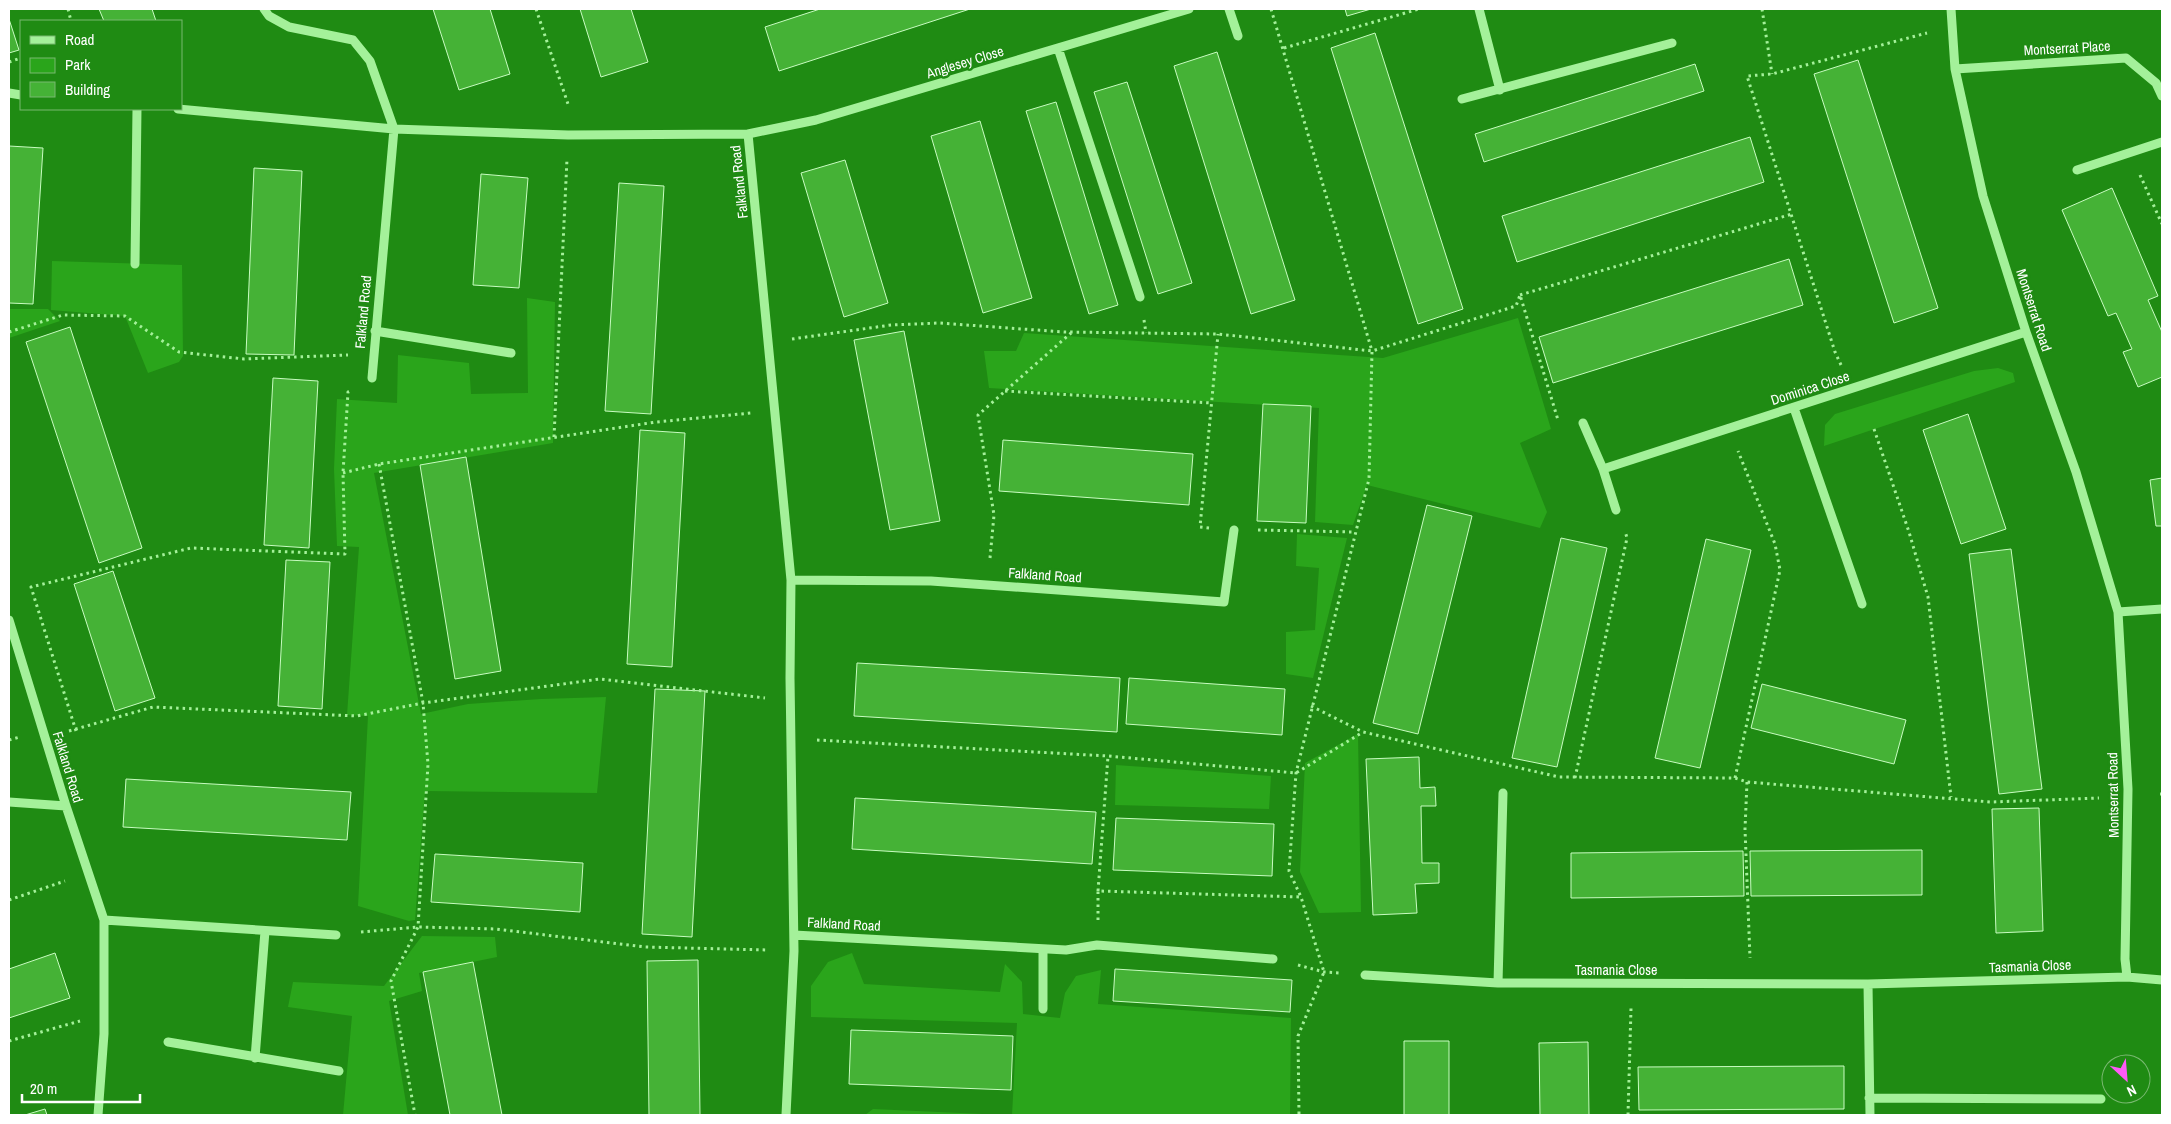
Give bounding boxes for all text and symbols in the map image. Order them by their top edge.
legend [20,20,182,110]
text: Road [65,29,94,50]
street label: Montserrat Place [2023,37,2111,59]
street label: Anglesey Close [923,42,1006,83]
text: Park [65,54,91,75]
text: Building [65,79,110,100]
street label: Falkland Road [726,145,752,219]
street label: Montserrat Road [2012,267,2056,353]
street label: Falkland Road [351,275,375,349]
street label: Dominica Close [1768,367,1852,409]
street label: Falkland Road [1008,563,1082,587]
street label: Falkland Road [49,729,87,805]
street label: Montserrat Road [2103,752,2123,838]
street label: Falkland Road [807,913,881,935]
street label: Tasmania Close [1988,956,2072,976]
street label: Tasmania Close [1575,961,1657,979]
north arrow [2101,1054,2151,1104]
scale bar [22,1072,140,1104]
text: 20 m [30,1078,57,1099]
text: N [2124,1081,2139,1101]

